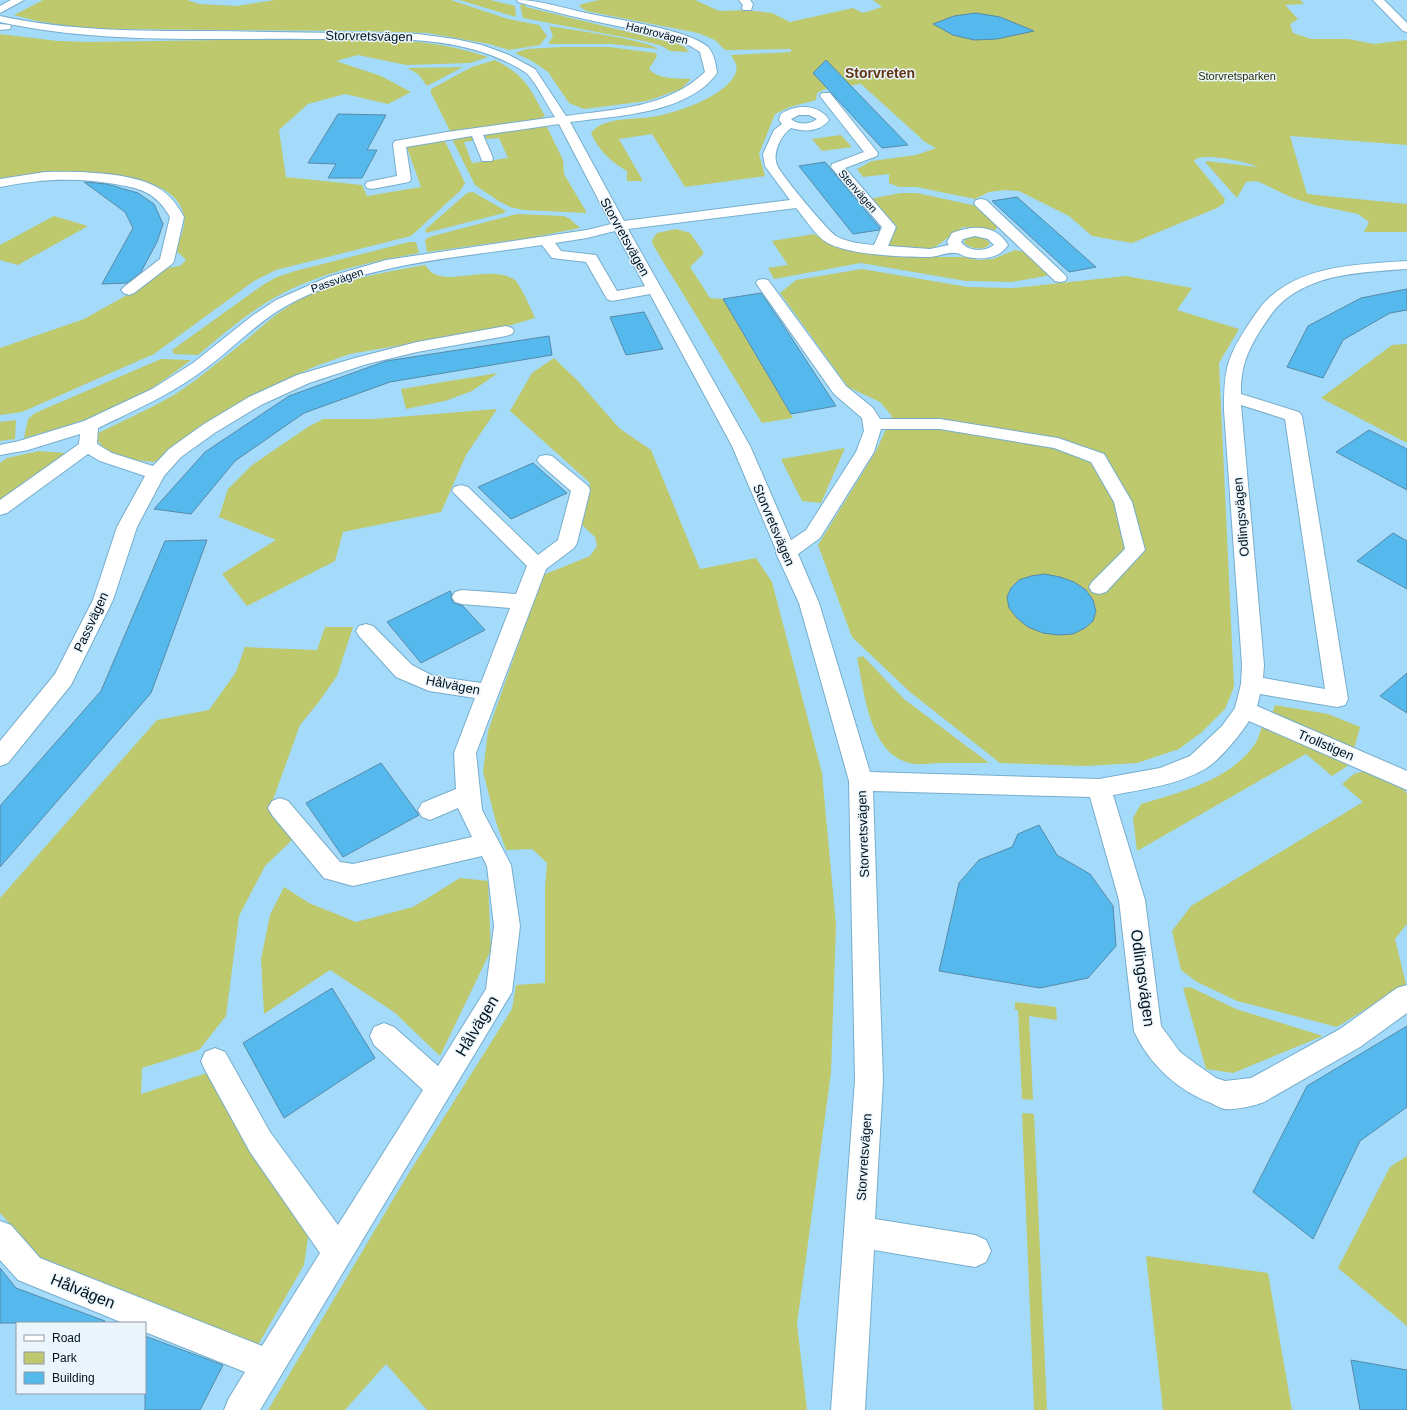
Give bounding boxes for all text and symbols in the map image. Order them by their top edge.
street label: Harbrovägen [625,19,689,47]
street label: Storvretsvägen [325,28,413,44]
district label: Storvreten [845,65,915,81]
park label: Storvretsparken [1198,70,1276,82]
street label: Stenvägen [836,167,880,215]
street label: Storvretsvägen [597,195,653,279]
street label: Passvägen [309,265,365,295]
street label: Odlingsvägen [1230,477,1252,557]
street label: Storvretsvägen [750,482,798,568]
street label: Passvägen [71,590,111,654]
street label: Hålvägen [425,672,481,698]
street label: Trollstigen [1296,726,1356,764]
street label: Storvretsvägen [854,790,872,878]
street label: Odlingsvägen [1128,928,1158,1028]
street label: Hålvägen [452,993,502,1059]
street label: Storvretsvägen [853,1113,875,1201]
street label: Hålvägen [48,1270,118,1312]
legend [16,1322,146,1394]
text: Road [52,1331,81,1345]
text: Park [52,1351,78,1365]
text: Building [52,1371,95,1385]

